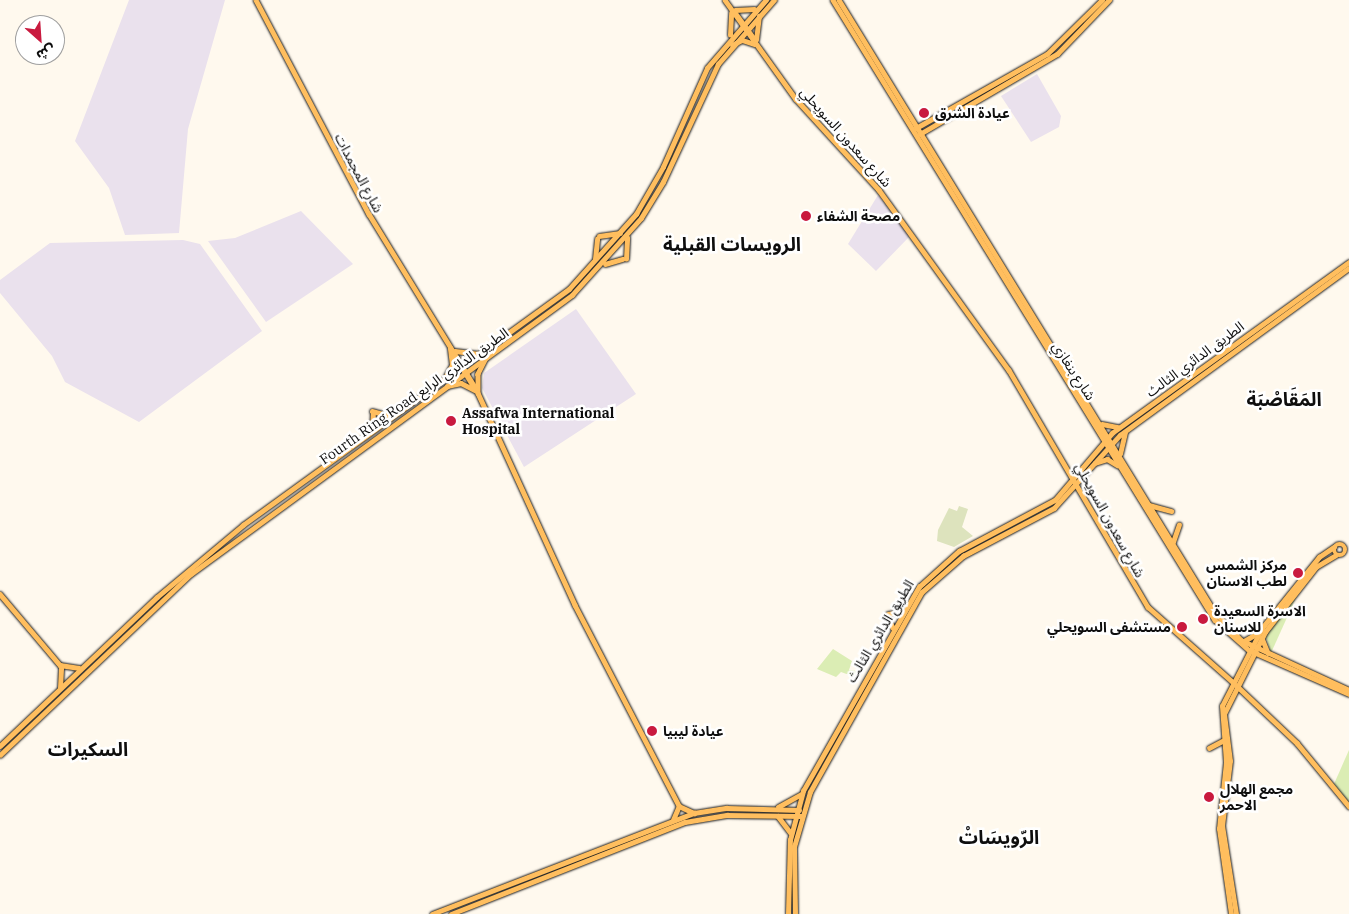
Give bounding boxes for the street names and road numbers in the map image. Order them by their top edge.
street label: شارع سعدون السويحلي [797,84,895,190]
street label: شارع المجمدات [331,131,387,215]
street label: الطريق الدائري الثالث [1143,318,1247,400]
street label: Fourth Ring Road الطريق الدائري الرابع [316,324,512,468]
street label: شارع بنغازي [1049,339,1099,403]
street label: شارع سعدون السويحلي [1072,460,1148,580]
street label: الطريق الدائري الثالث [843,577,917,685]

